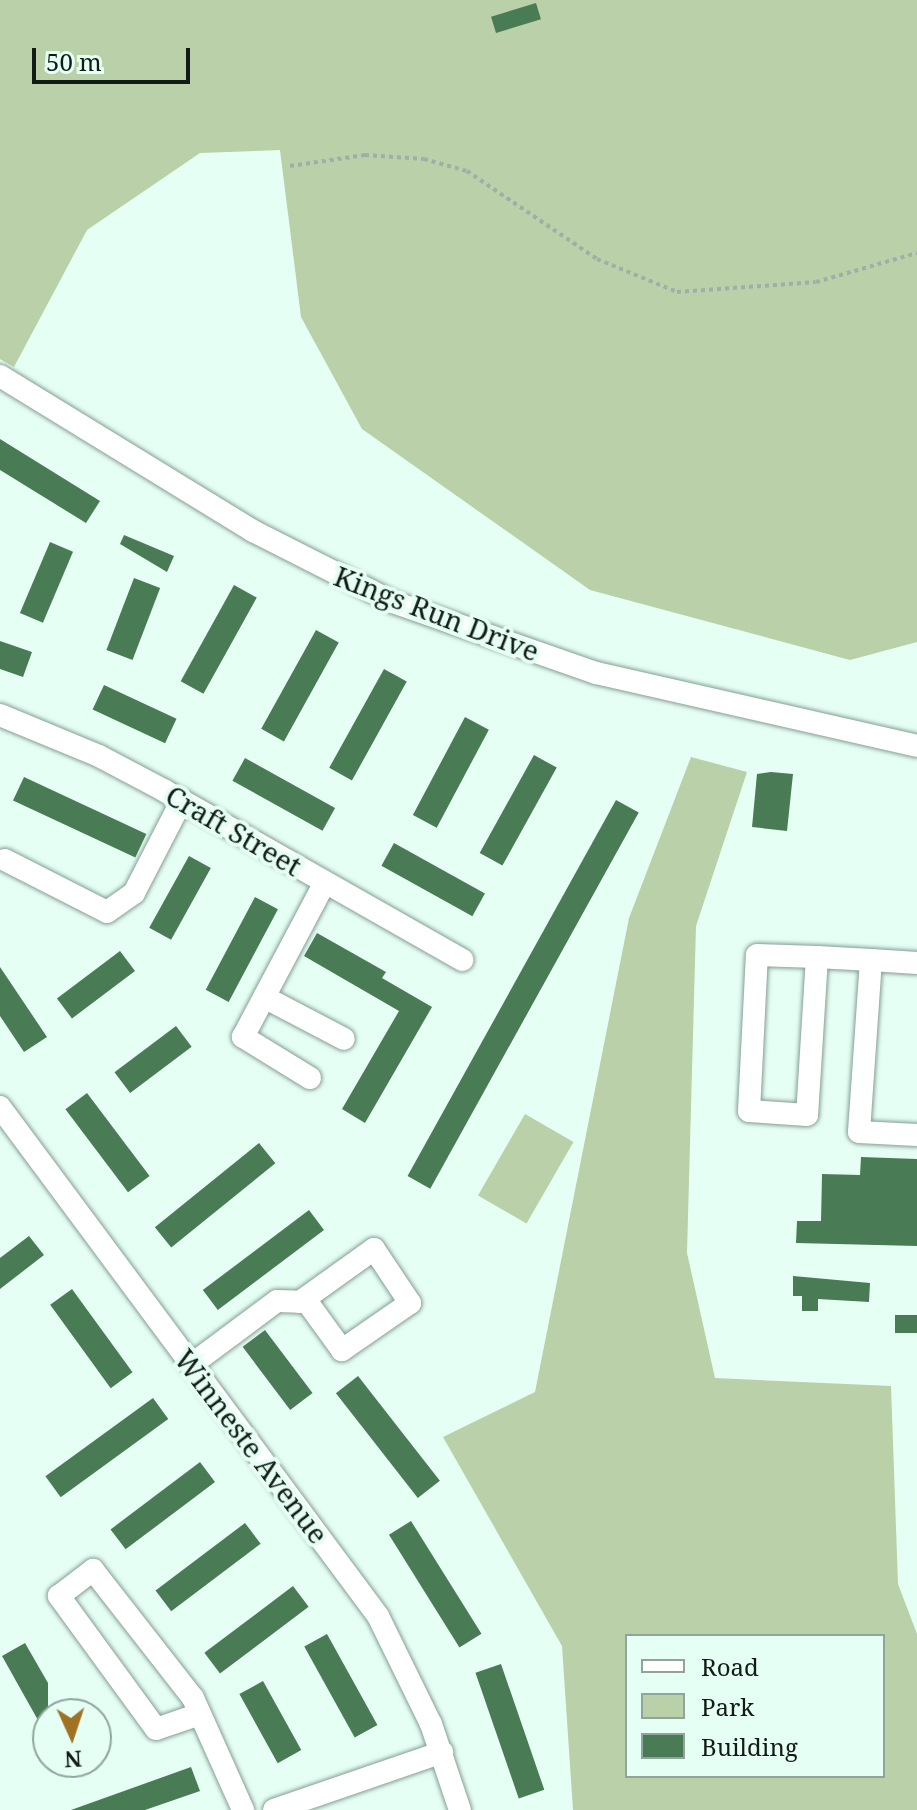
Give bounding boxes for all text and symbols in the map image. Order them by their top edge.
scale bar [36,32,194,82]
text: 50 m [46,45,102,78]
street label: Kings Run Drive [330,558,544,668]
street label: Craft Street [160,778,308,882]
street label: Winneste Avenue [168,1342,336,1550]
legend [625,1634,885,1778]
text: Road [701,1650,759,1683]
text: Park [701,1690,754,1723]
north arrow [32,1698,112,1778]
text: Building [701,1730,798,1763]
text: N [64,1745,83,1775]

